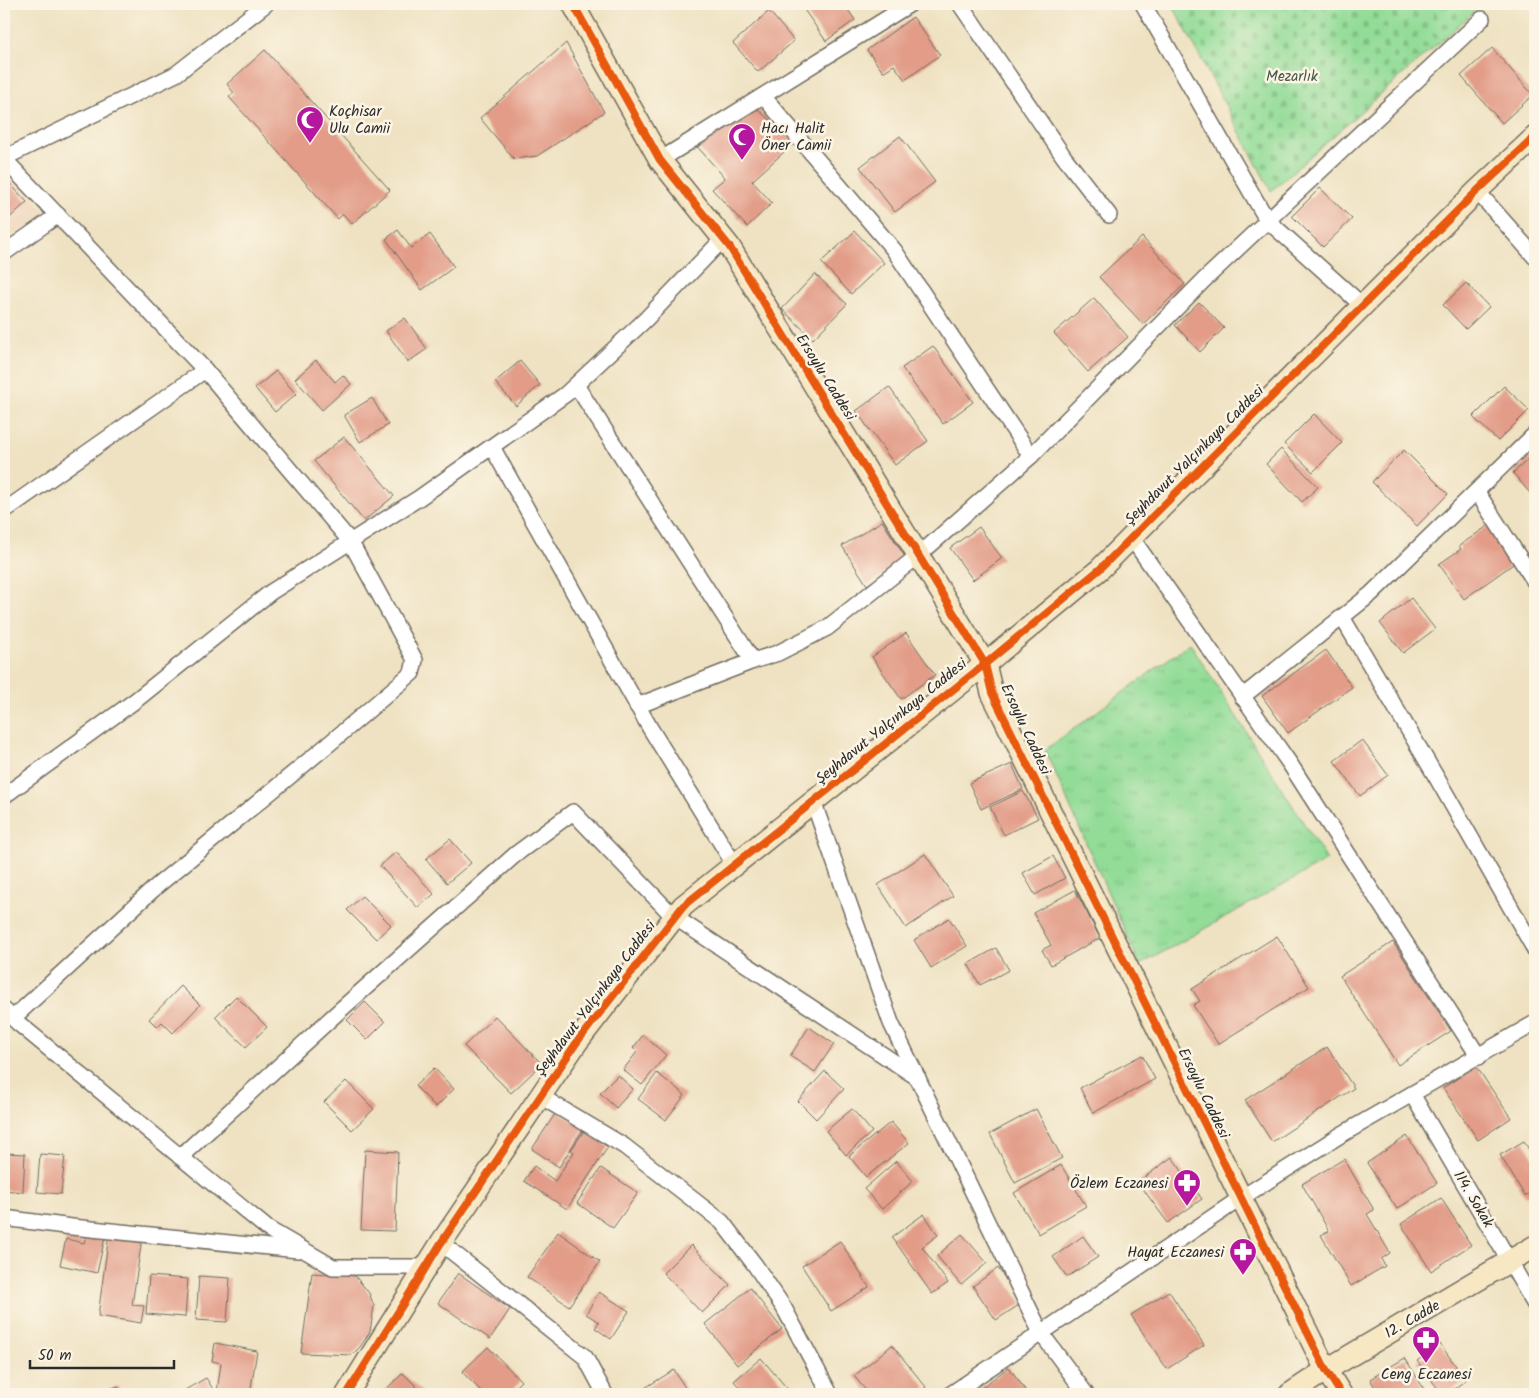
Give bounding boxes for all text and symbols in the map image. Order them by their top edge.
park label: Mezarlık [1266,65,1319,89]
place label: Koçhisar Ulu Camii [329,100,391,141]
mosque icon: Koçhisar Ulu Camii [295,105,325,144]
place label: Hacı Halit Öner Camii [761,117,832,158]
mosque icon: Hacı Halit Öner Camii [727,122,757,161]
street label: Ersoylu Caddesi [789,329,862,427]
street label: Şeyhdavut Yalçınkaya Caddesi [1119,379,1271,531]
street label: Şeyhdavut Yalçınkaya Caddesi [810,652,974,791]
street label: Ersoylu Caddesi [993,680,1057,780]
street label: Şeyhdavut Yalçınkaya Caddesi [529,915,663,1082]
street label: Ersoylu Caddesi [1171,1044,1236,1144]
street label: 114. Sokak [1447,1166,1500,1234]
pharmacy icon: Özlem Eczanesi [1172,1168,1202,1207]
place label: Özlem Eczanesi [1070,1172,1169,1196]
pharmacy icon: Hayat Eczanesi [1228,1237,1258,1276]
place label: Hayat Eczanesi [1127,1241,1225,1265]
street label: 12. Cadde [1380,1294,1445,1345]
pharmacy icon: Ceng Eczanesi [1411,1325,1441,1364]
scale bar [30,1338,174,1370]
text: 50 m [38,1344,72,1368]
place label: Ceng Eczanesi [1381,1363,1473,1387]

